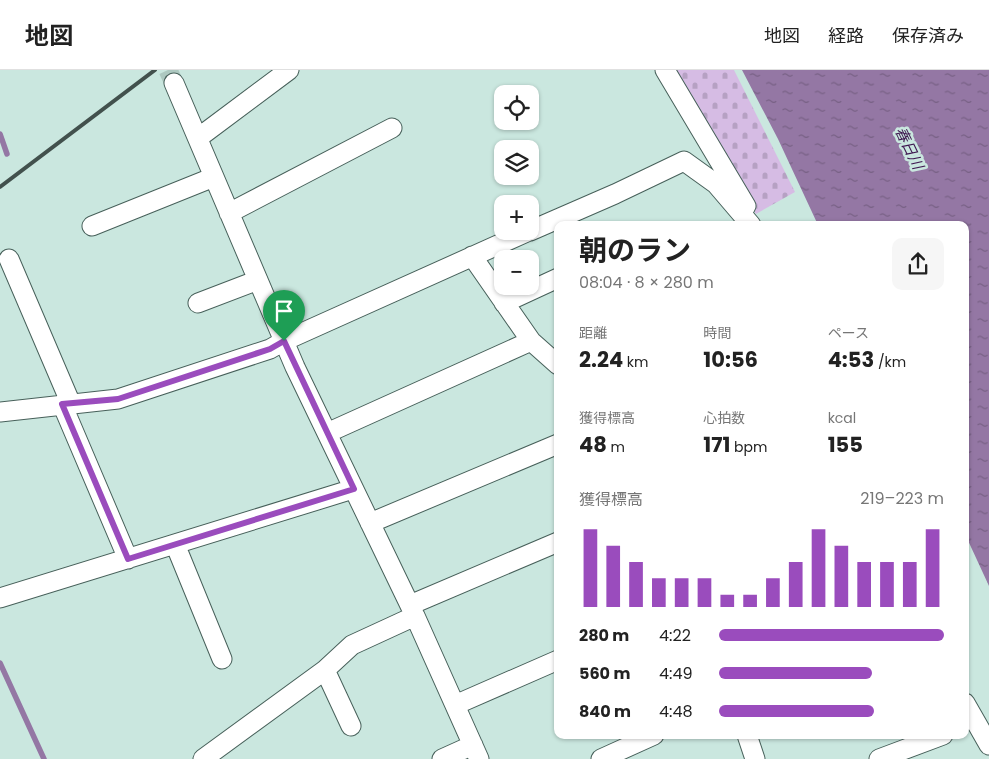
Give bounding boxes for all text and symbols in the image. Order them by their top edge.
text: 地図 [25,19,73,52]
text: 地図 [764,23,800,48]
text: 経路 [828,23,864,48]
text: 保存済み [892,23,964,48]
map controls [494,85,539,295]
button: locate [494,85,539,130]
water label: 春日川 [890,123,930,174]
button: layers [494,140,539,185]
button: + [494,195,539,240]
text: 朝のラン [579,231,691,270]
button: share [892,238,944,290]
button: − [494,250,539,295]
text: 08:04 · 8 × 280 m [579,271,714,294]
pin [263,290,305,341]
icon: arrive [270,297,298,325]
text: 距離 [579,323,607,343]
text: 時間 [703,323,731,343]
text: ペース [828,323,869,343]
text: 2.24 [579,345,623,374]
text: 10:56 [703,345,758,374]
text: 4:53 [828,345,874,374]
text: km [623,352,649,372]
text: /km [874,352,906,372]
text: 獲得標高 [579,408,635,428]
text: 心拍数 [703,408,745,428]
text: kcal [828,408,856,428]
text: 48 [579,430,607,459]
text: 171 [703,430,730,459]
text: 155 [828,430,863,459]
text: m [607,437,625,457]
text: bpm [730,437,767,457]
text: 219–223 m [860,487,944,510]
text: 獲得標高 [579,488,643,511]
text: 280 m [579,624,629,647]
text: 4:22 [659,624,691,647]
text: 560 m [579,662,630,685]
text: 4:49 [659,662,693,685]
text: 840 m [579,700,631,723]
text: 4:48 [659,700,693,723]

